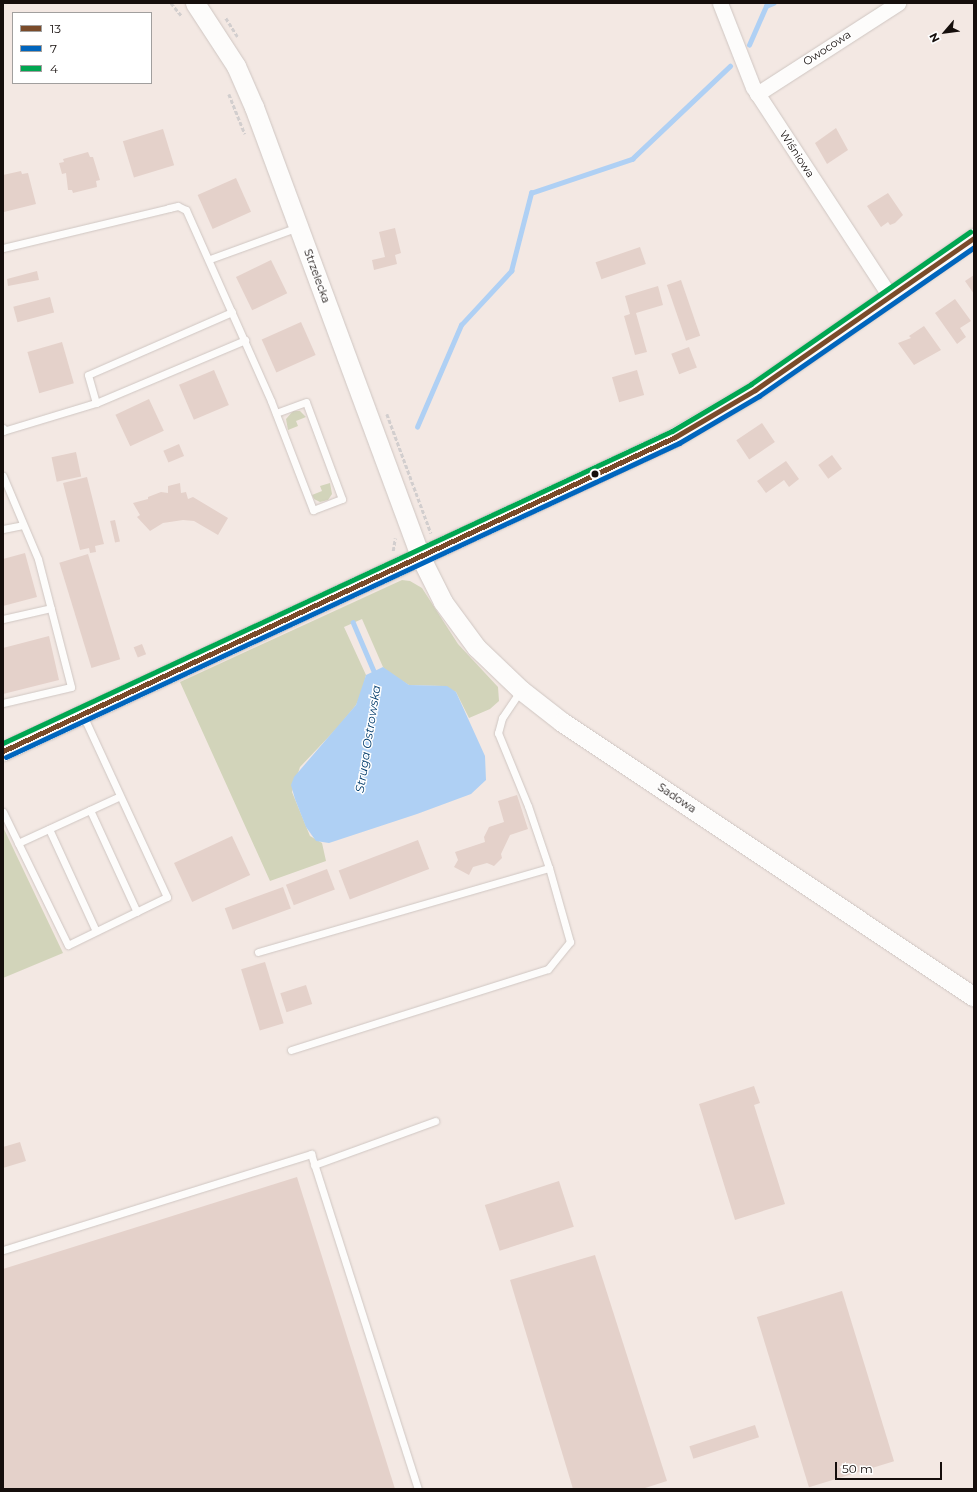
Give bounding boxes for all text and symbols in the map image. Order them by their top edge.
legend [12,12,152,84]
north arrow [925,12,965,52]
text: 13 [50,21,61,36]
street label: Owocowa [801,28,853,68]
text: N [926,30,943,45]
text: 7 [50,41,57,56]
text: 4 [50,61,58,76]
street label: Wiśniowa [777,128,817,180]
street label: Strzelecka [301,247,333,305]
unlabelled marker [590,469,600,479]
water label: Struga Ostrowska [352,684,384,794]
street label: Sadowa [655,780,699,816]
scale bar [837,1454,944,1480]
text: 50 m [842,1461,873,1476]

